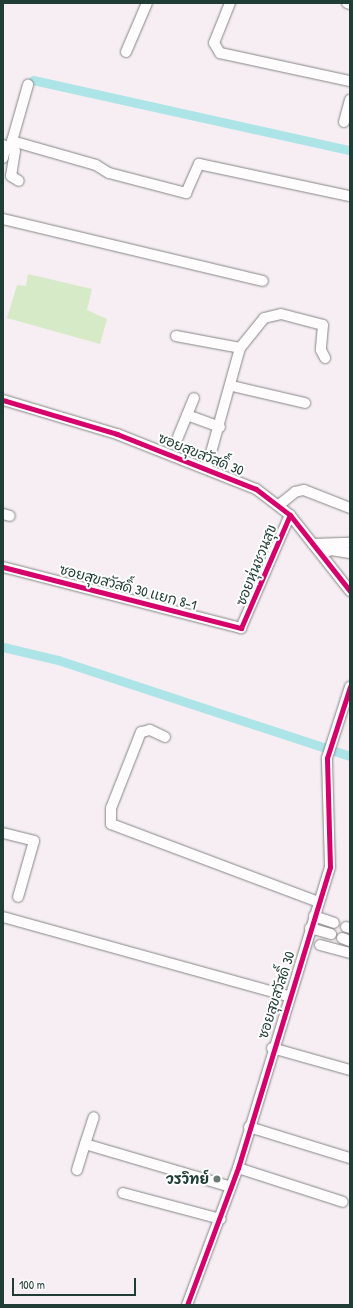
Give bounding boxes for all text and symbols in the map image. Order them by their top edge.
street label: ซอยสุขสวัสดิ์ 30 [156,429,246,479]
street label: ซอยหุ่นชวนสุข [232,522,280,608]
street label: ซอยสุขสวัสดิ์ 30 แยก 8-1 [58,561,198,613]
street label: ซอยสุขสวัสดิ์ 30 [254,949,298,1041]
place label: วรวิทย์ [166,1171,209,1187]
marker: วรวิทย์ [212,1174,222,1184]
scale bar [14,1270,138,1296]
text: 100 m [19,1276,45,1293]

